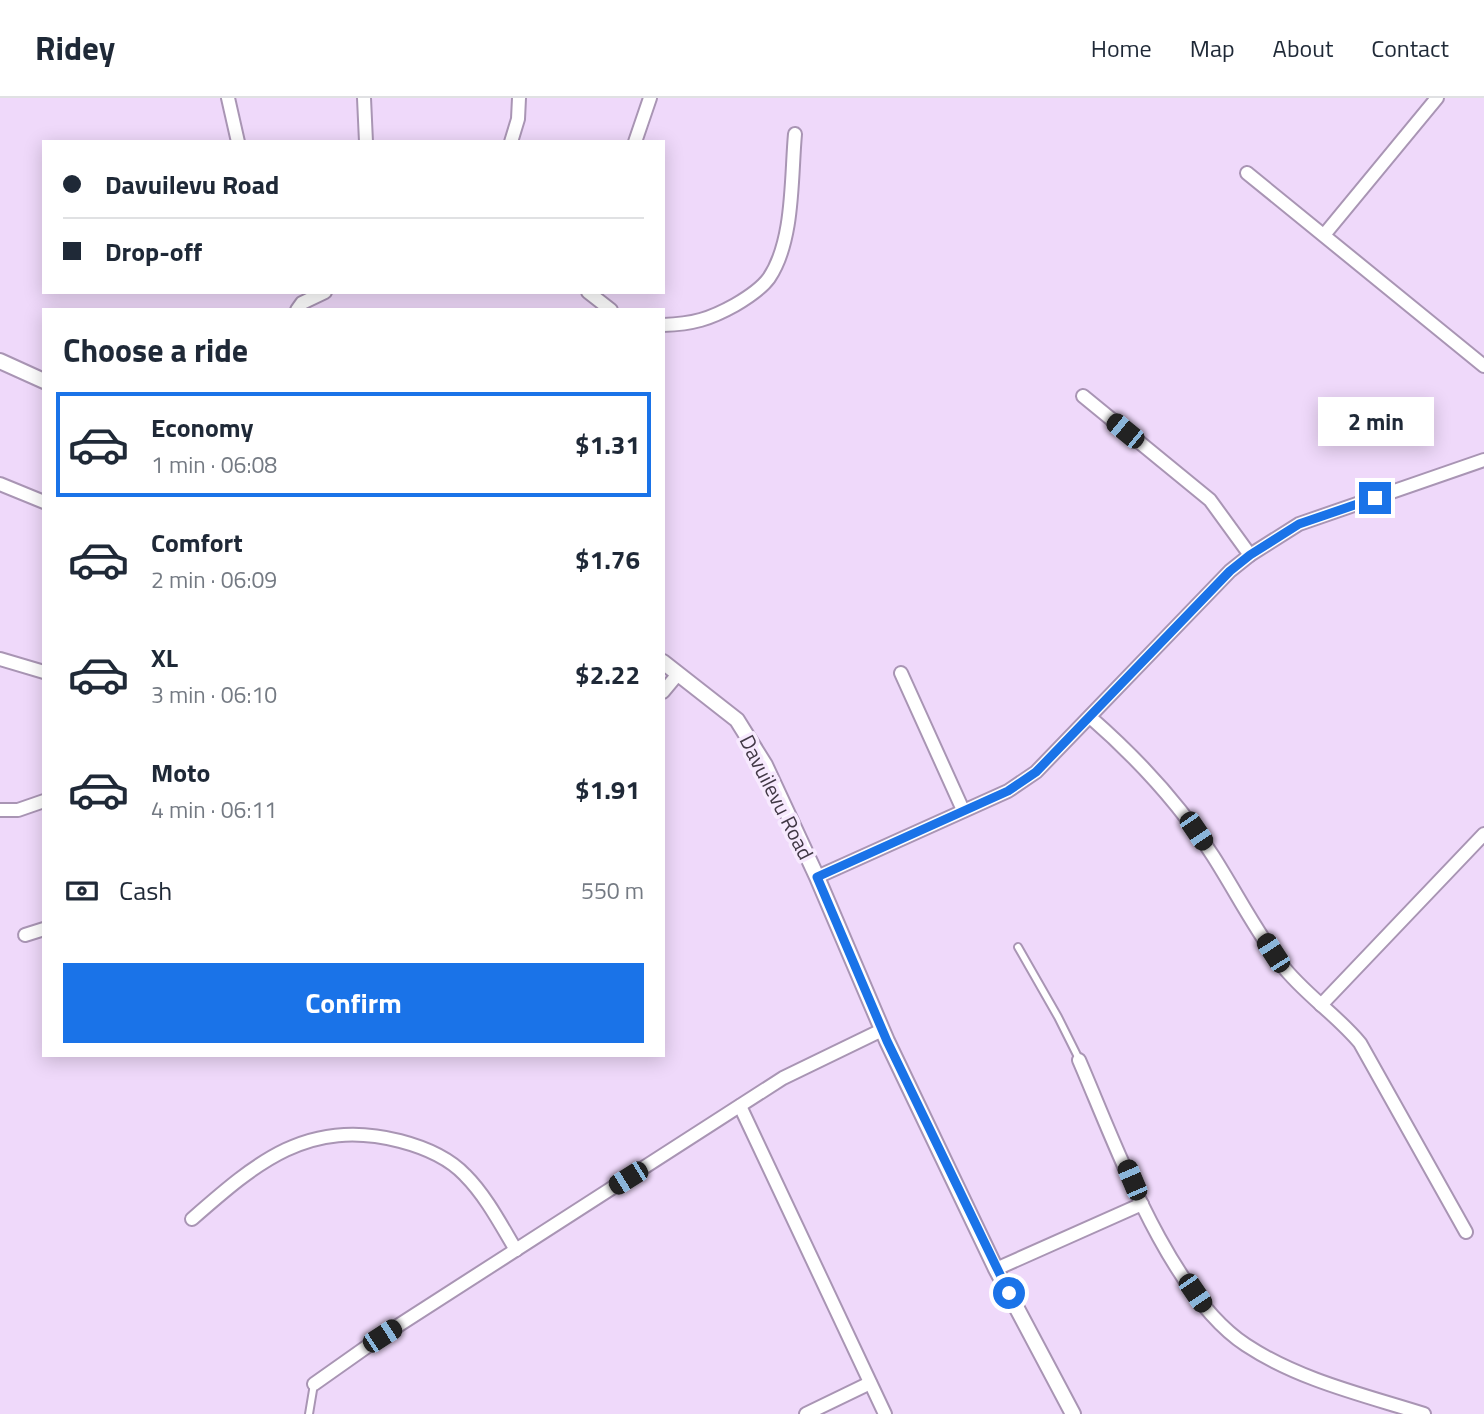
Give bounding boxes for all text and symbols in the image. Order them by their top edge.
text: Ridey [35,23,115,73]
text: Home [1091,30,1152,66]
text: Map [1190,30,1235,66]
text: About [1273,30,1333,66]
text: Contact [1371,30,1449,66]
text: Davuilevu Road [105,165,279,204]
text: Drop-off [105,232,202,271]
text: Choose a ride [63,326,248,374]
callout: 2 min [1317,396,1433,446]
text: 2 min [1348,404,1404,439]
text: Economy [151,408,253,447]
car [1103,410,1148,452]
icon: car [67,413,130,476]
text: $1.31 [575,425,640,464]
text: 1 min · 06:08 [151,447,277,482]
route end [1359,482,1391,514]
text: Comfort [151,523,243,562]
icon: car [67,528,130,591]
text: $1.76 [575,540,640,579]
text: 2 min · 06:09 [151,562,277,597]
text: XL [151,638,178,677]
icon: car [67,643,130,706]
text: $2.22 [575,655,640,694]
text: 3 min · 06:10 [151,677,277,712]
street label: Davuilevu Road [732,729,822,865]
text: Moto [151,753,210,792]
icon: car [67,758,130,821]
text: $1.91 [575,770,640,809]
text: 4 min · 06:11 [151,792,277,827]
car [1176,808,1217,854]
text: Cash [119,871,172,910]
icon: cash [63,872,101,910]
text: 550 m [581,873,644,908]
car [1253,930,1294,976]
button: Confirm [63,963,644,1043]
car [1115,1157,1150,1203]
car [605,1158,652,1198]
car [1175,1270,1216,1316]
route start [993,1277,1025,1309]
car [359,1316,406,1356]

